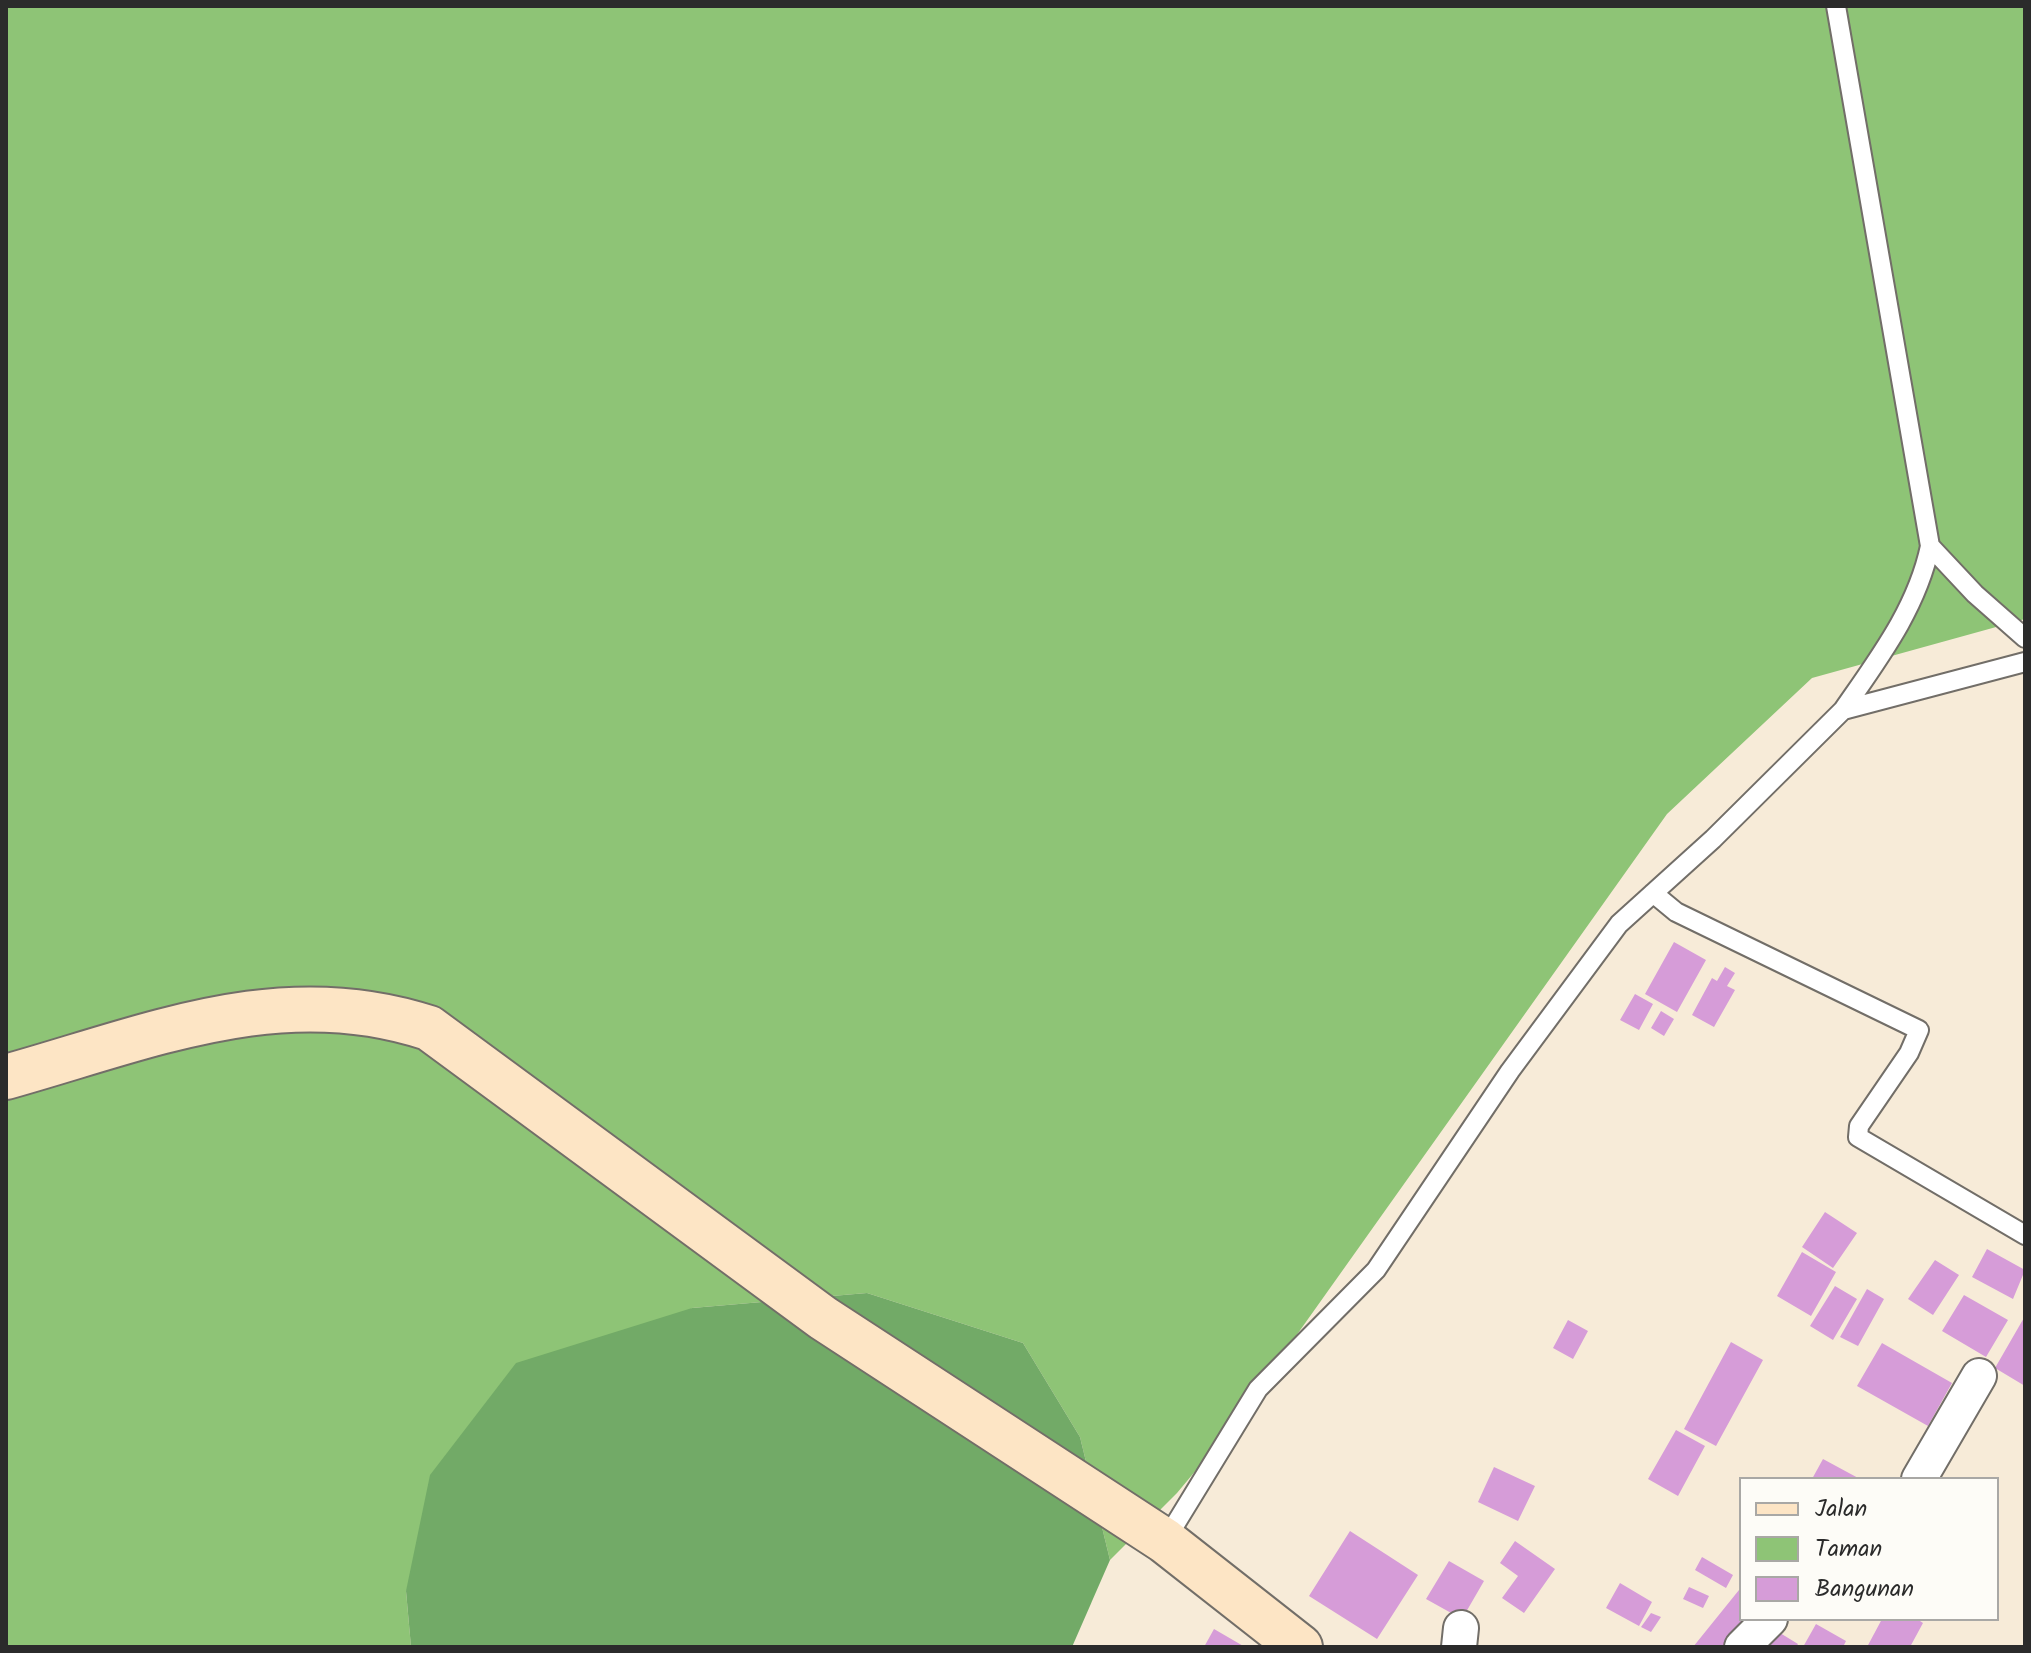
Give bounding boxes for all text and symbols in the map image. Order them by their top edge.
legend [1739,1477,1999,1621]
text: Jalan [1815,1490,1867,1529]
text: Taman [1815,1530,1882,1569]
text: Bangunan [1815,1570,1914,1609]

